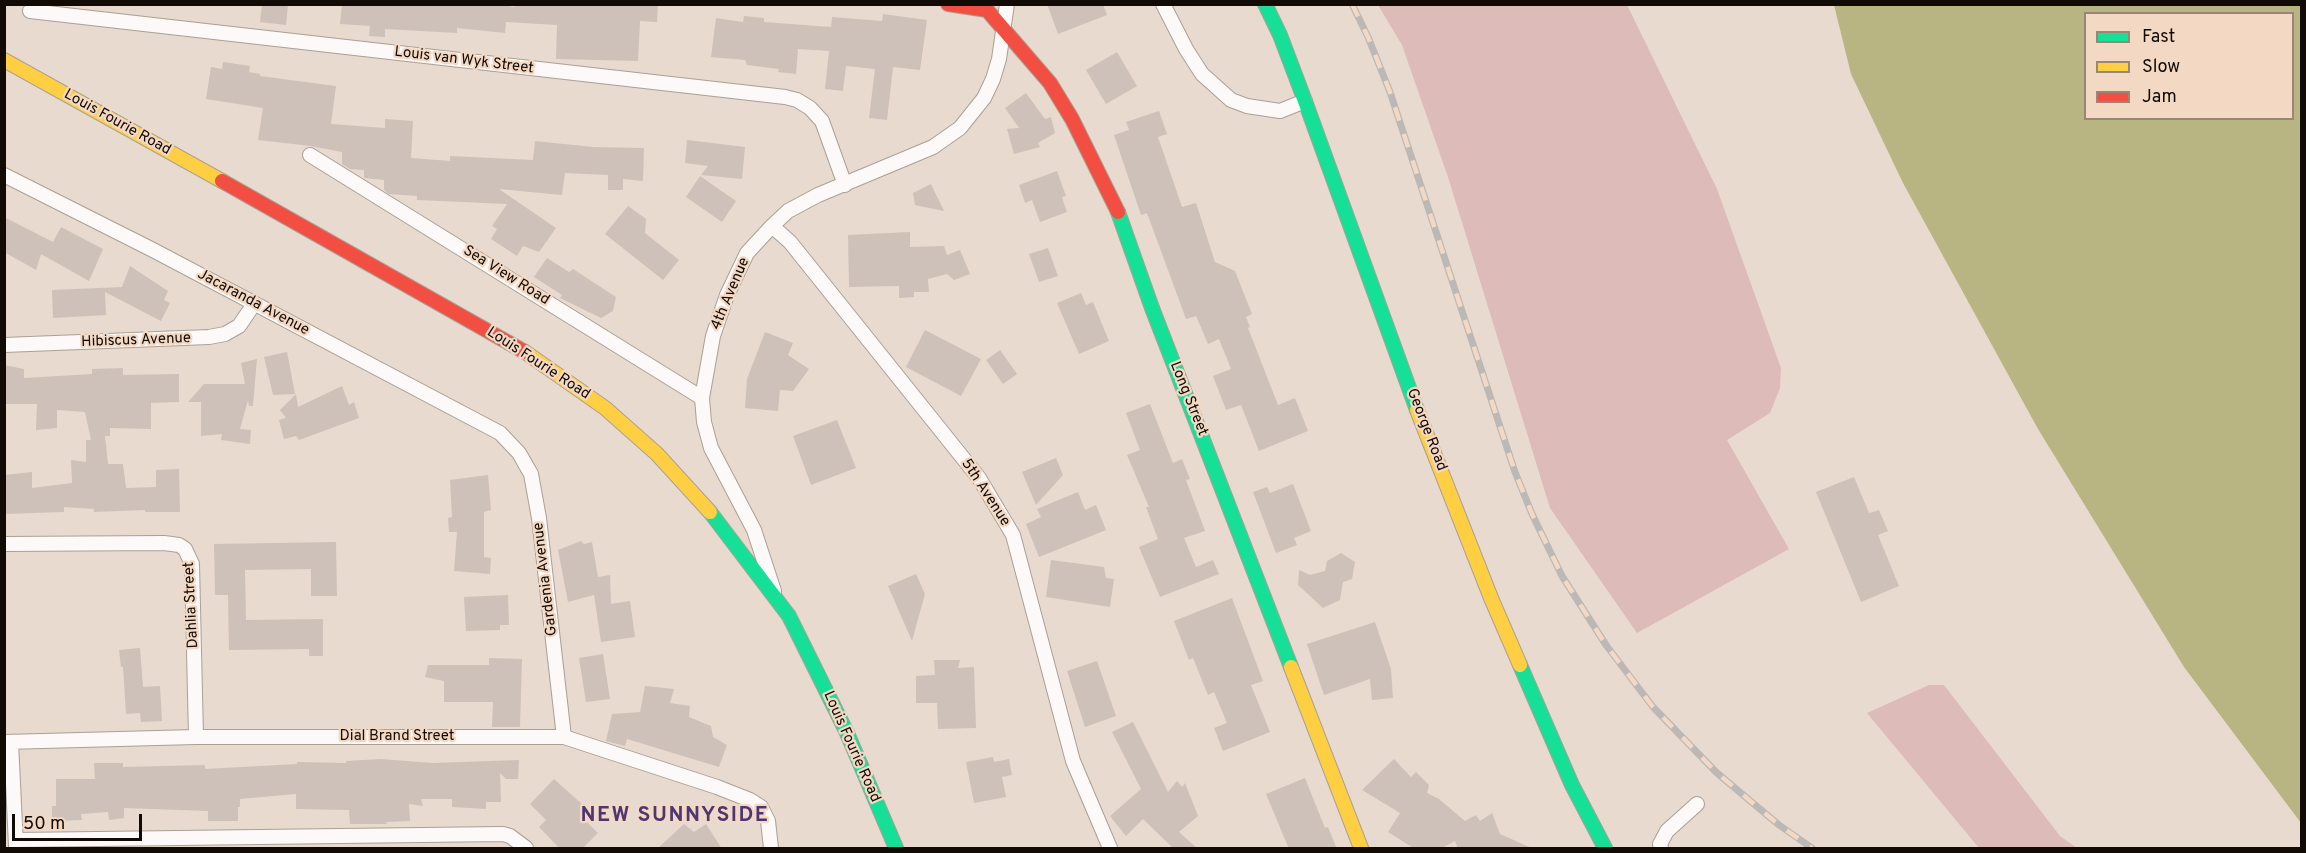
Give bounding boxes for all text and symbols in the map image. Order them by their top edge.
legend [2084,12,2294,120]
text: Fast [2142,26,2175,49]
street label: Louis van Wyk Street [393,44,535,78]
text: Slow [2142,56,2180,79]
street label: Louis Fourie Road [60,86,174,160]
text: Jam [2142,86,2177,109]
street label: Sea View Road [459,242,553,310]
street label: 4th Avenue [708,255,754,333]
street label: Jacaranda Avenue [194,266,312,340]
street label: Louis Fourie Road [483,324,593,404]
street label: Hibiscus Avenue [81,330,191,352]
street label: Long Street [1165,359,1211,439]
street label: George Road [1402,386,1450,474]
street label: 5th Avenue [957,456,1013,530]
street label: Gardenia Avenue [530,521,562,637]
street label: Dahlia Street [181,561,203,649]
street label: Louis Fourie Road [818,689,884,805]
street label: Dial Brand Street [340,728,454,746]
scale bar [15,802,146,840]
district label: NEW SUNNYSIDE [581,804,769,830]
text: 50 m [23,813,65,836]

